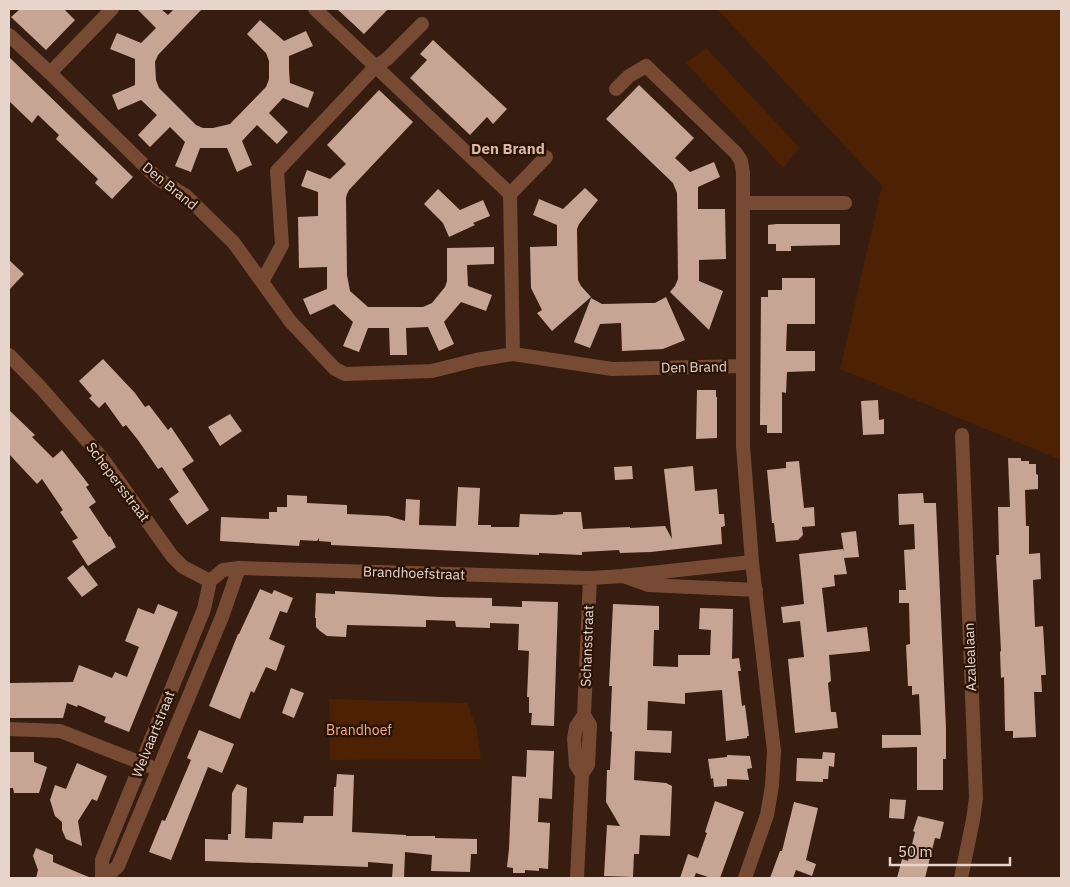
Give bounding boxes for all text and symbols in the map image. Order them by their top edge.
district label: Den Brand [471,139,545,158]
street label: Den Brand [139,158,201,214]
street label: Den Brand [661,357,727,377]
street label: Schepersstraat [82,439,154,525]
street label: Brandhoefstraat [363,562,466,584]
street label: Schansstraat [577,605,597,687]
street label: Azalealaan [960,622,980,692]
street label: Welvaartstraat [127,688,179,780]
park label: Brandhoef [326,721,392,739]
scale bar [890,834,1010,866]
text: 50 m [898,842,933,861]

